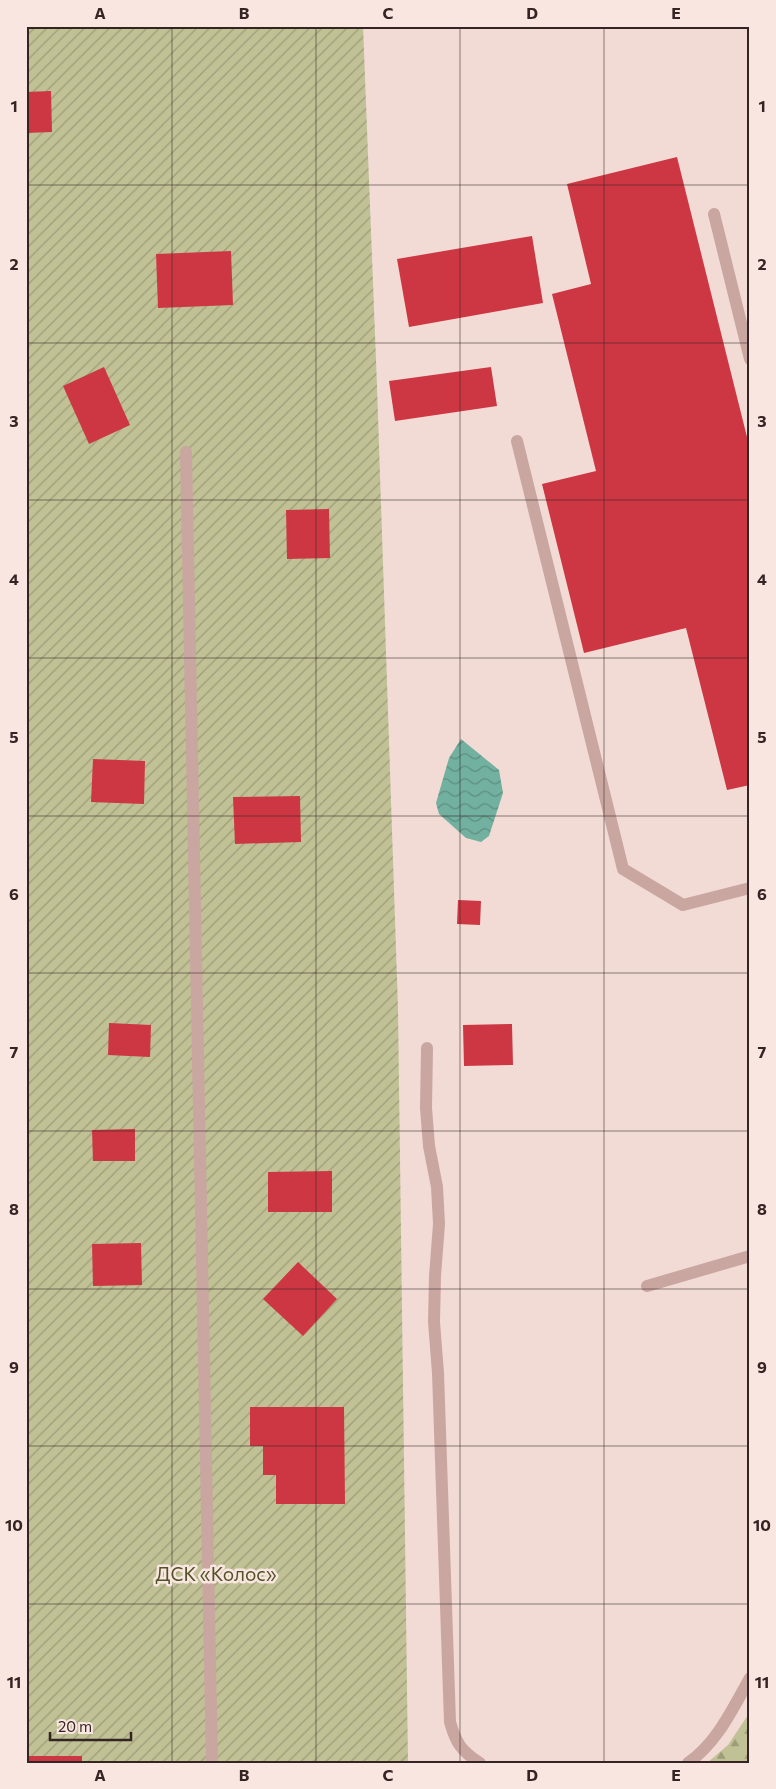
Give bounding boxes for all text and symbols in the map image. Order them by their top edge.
text: A [94,3,106,22]
text: B [239,3,250,22]
text: C [383,3,394,22]
text: D [526,3,538,22]
text: E [671,3,681,22]
text: 1 [10,96,18,115]
text: 1 [758,96,766,115]
text: 2 [9,254,19,273]
text: 2 [757,254,767,273]
text: 3 [9,411,19,430]
text: 3 [757,411,767,430]
text: 4 [9,569,19,588]
text: 4 [757,569,767,588]
text: 5 [9,727,19,746]
text: 5 [757,727,767,746]
text: 6 [9,884,19,903]
text: 6 [757,884,767,903]
text: 7 [10,1042,19,1061]
text: 7 [758,1042,767,1061]
text: 8 [9,1199,19,1218]
text: 8 [757,1199,767,1218]
text: 9 [9,1357,19,1376]
text: 9 [757,1357,767,1376]
text: 10 [5,1515,23,1534]
text: 10 [753,1515,771,1534]
park label: ДСК «Колос» [156,1562,277,1585]
text: 11 [7,1672,21,1691]
text: 11 [755,1672,769,1691]
scale bar [50,1709,131,1741]
text: 20 m [58,1717,92,1735]
text: A [94,1765,106,1784]
text: B [239,1765,250,1784]
text: C [383,1765,394,1784]
text: D [526,1765,538,1784]
text: E [671,1765,681,1784]

